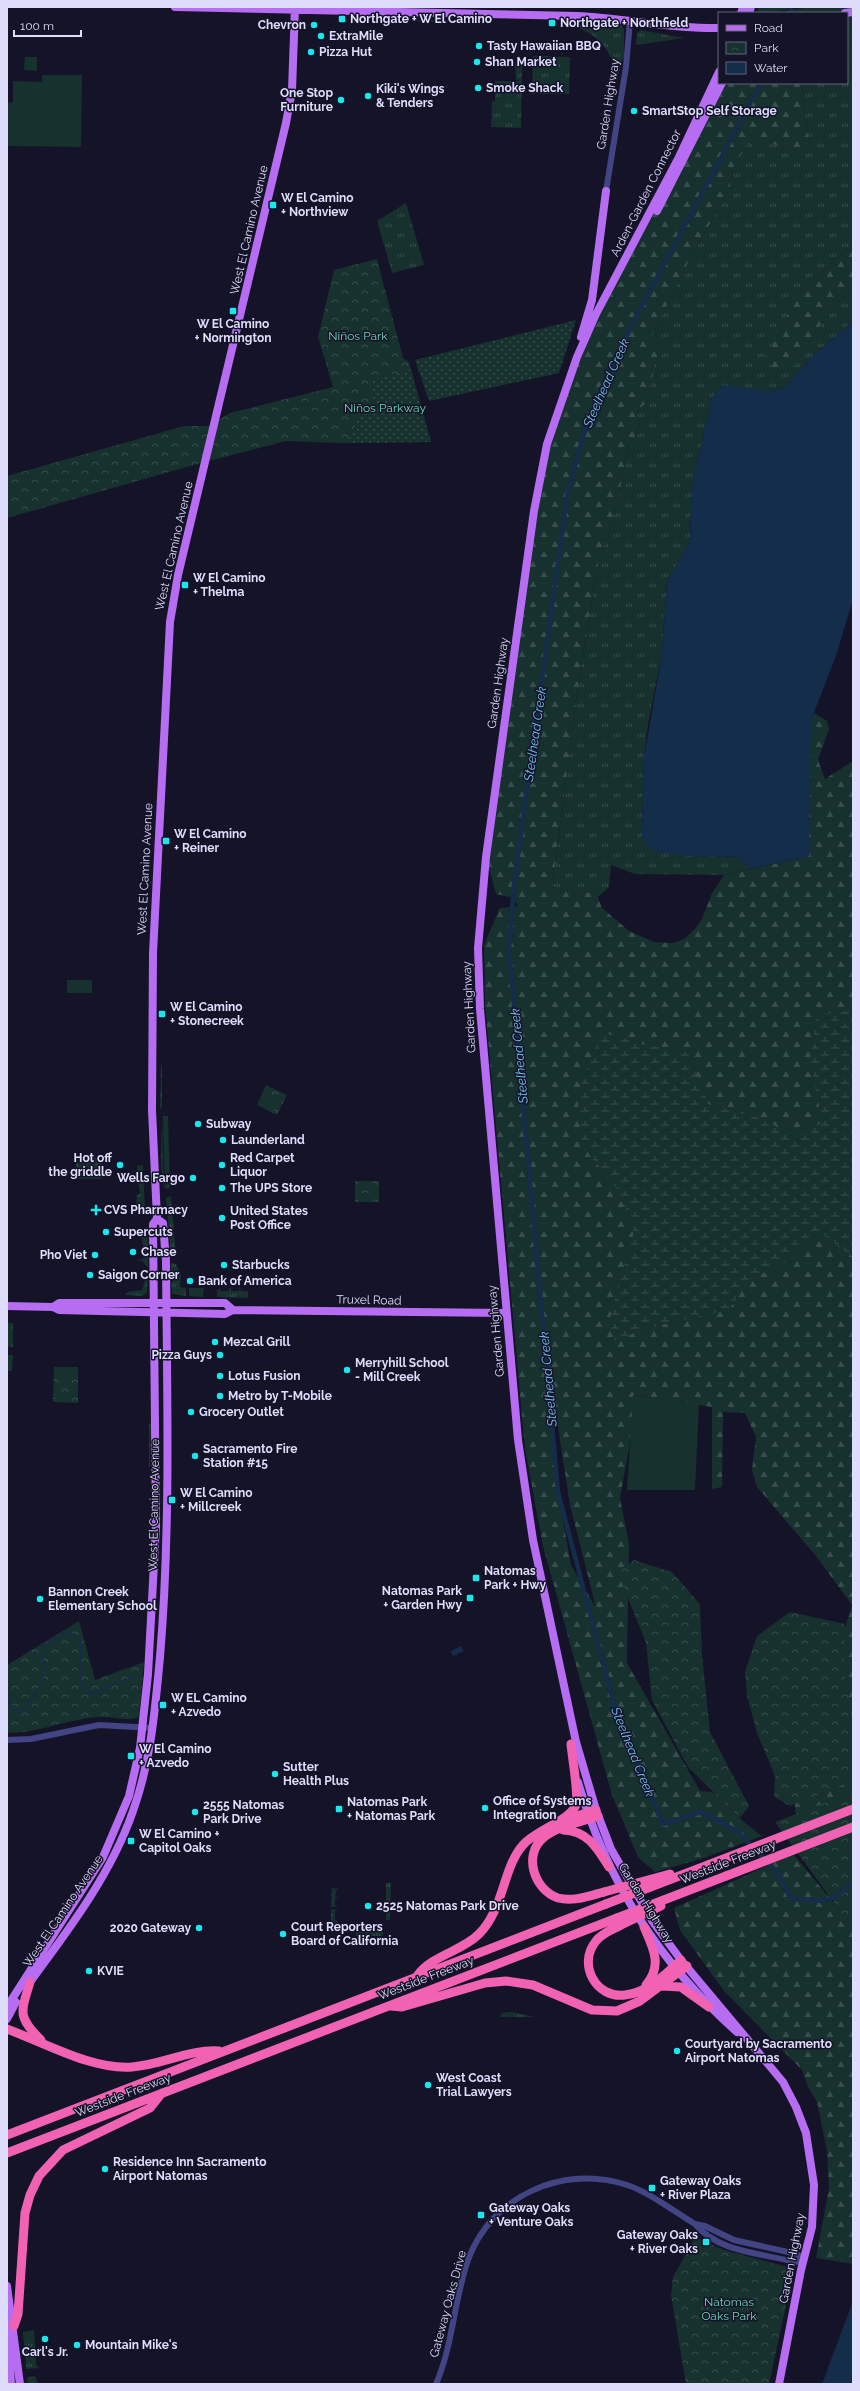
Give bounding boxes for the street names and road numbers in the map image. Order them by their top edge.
street label: Garden Highway [594,57,622,150]
street label: Arden-Garden Connector [608,126,685,259]
street label: West El Camino Avenue [227,164,271,296]
street label: West El Camino Avenue [152,480,196,612]
street label: Garden Highway [485,636,511,729]
street label: West El Camino Avenue [135,803,155,935]
street label: Garden Highway [460,960,478,1053]
street label: Garden Highway [485,1284,507,1377]
street label: Truxel Road [336,1292,402,1308]
street label: West El Camino Avenue [146,1439,162,1571]
street label: Westside Freeway [678,1837,778,1887]
street label: West El Camino Avenue [20,1852,106,1970]
street label: Garden Highway [616,1860,677,1946]
street label: Westside Freeway [376,1953,476,2003]
street label: Westside Freeway [73,2070,173,2120]
street label: Garden Highway [776,2211,808,2304]
street label: Gateway Oaks Drive [427,2249,469,2359]

